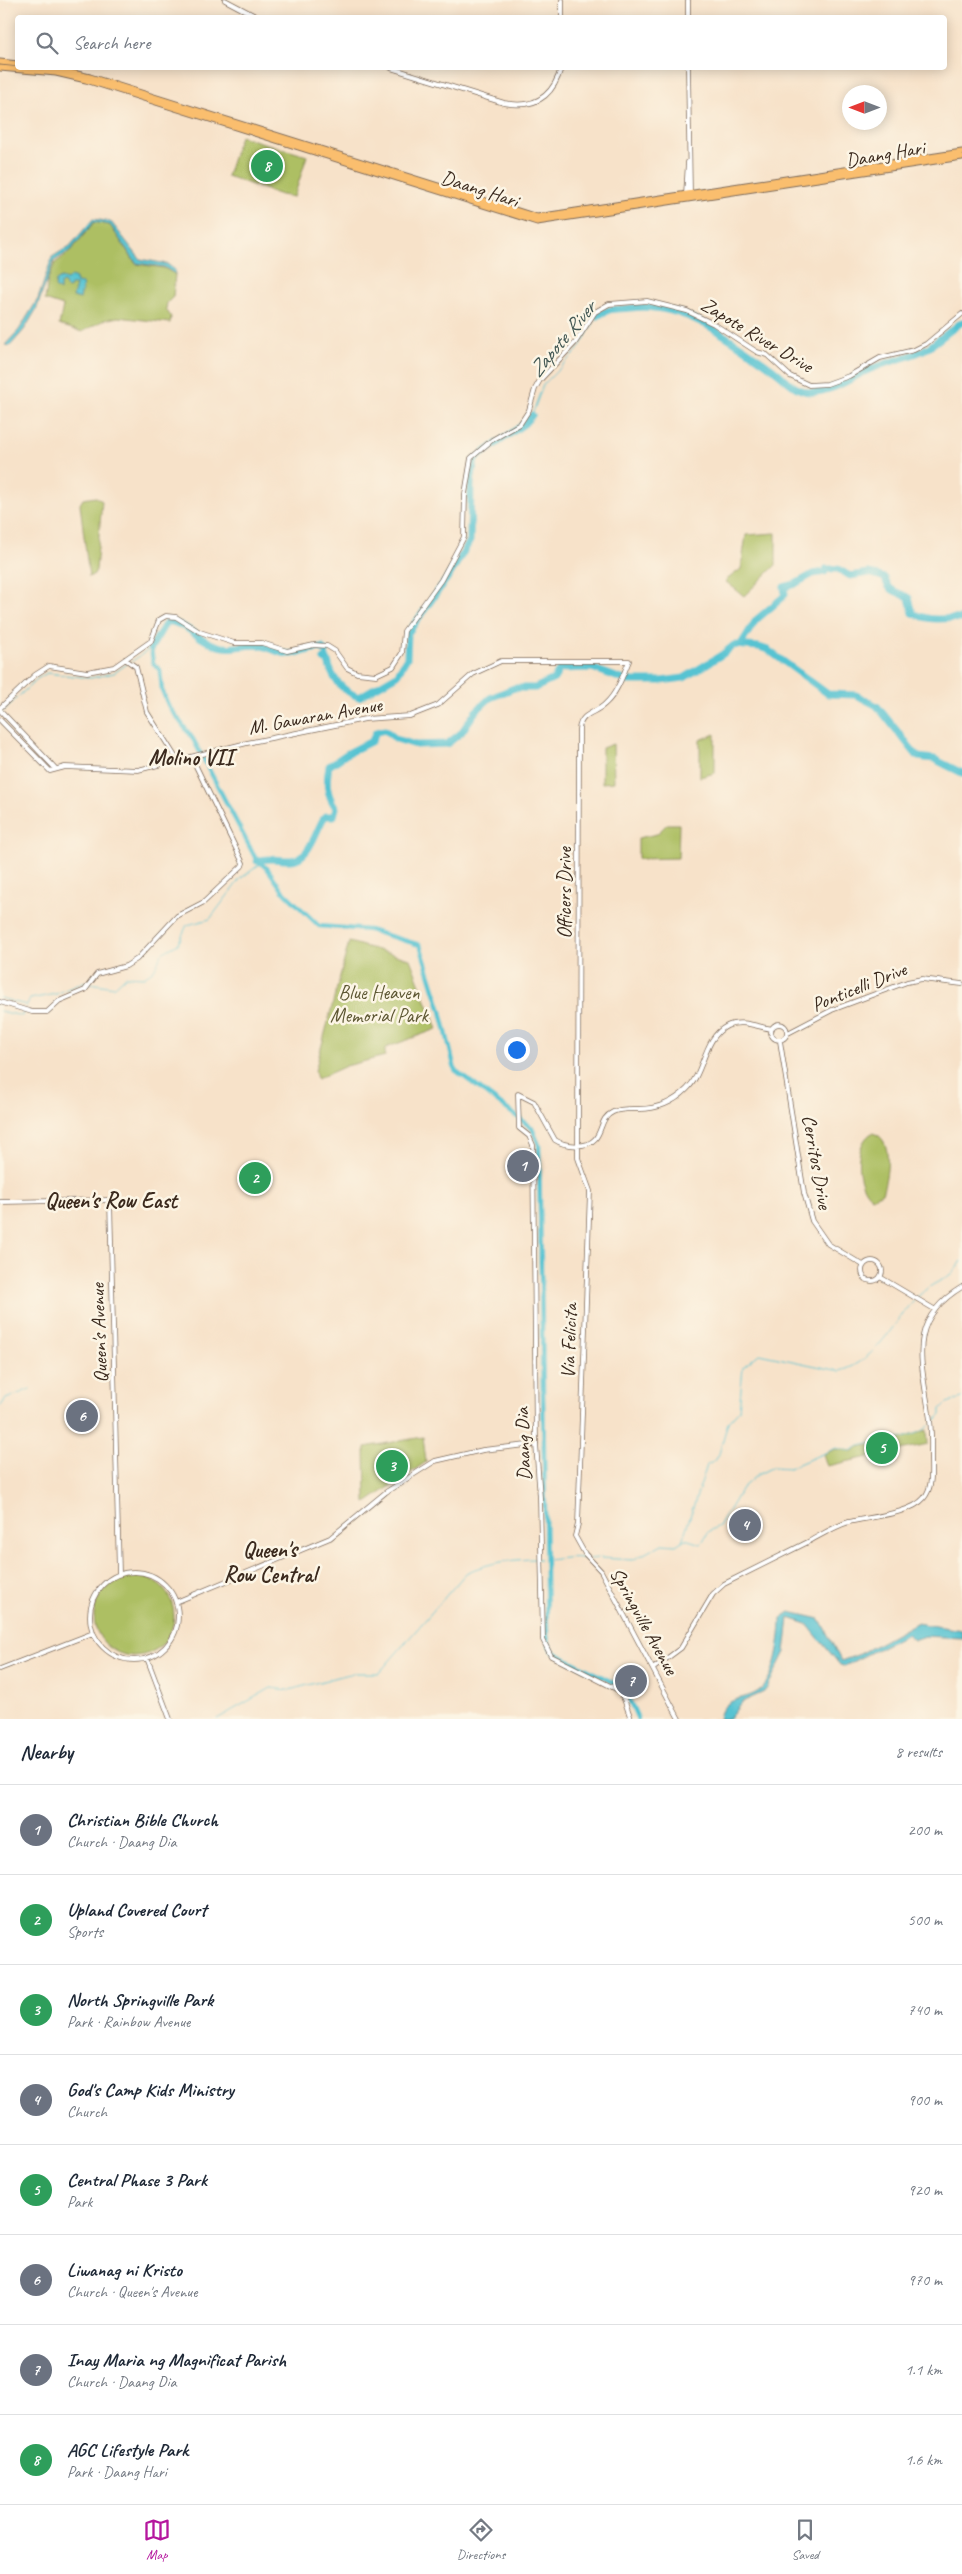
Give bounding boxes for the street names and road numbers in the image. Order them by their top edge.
street label: Daang Hari [844,134,929,173]
street label: Daang Hari [438,165,524,214]
street label: Zapote River Drive [696,292,819,379]
street label: M. Gawaran Avenue [246,692,385,740]
street label: Officers Drive [552,846,577,939]
street label: Ponticelli Drive [808,956,911,1017]
street label: Cerritos Drive [796,1113,838,1212]
street label: Queen's Avenue [85,1281,113,1383]
street label: Via Felicita [555,1301,583,1379]
street label: Daang Dia [509,1406,537,1481]
street label: Springville Avenue [604,1563,684,1680]

